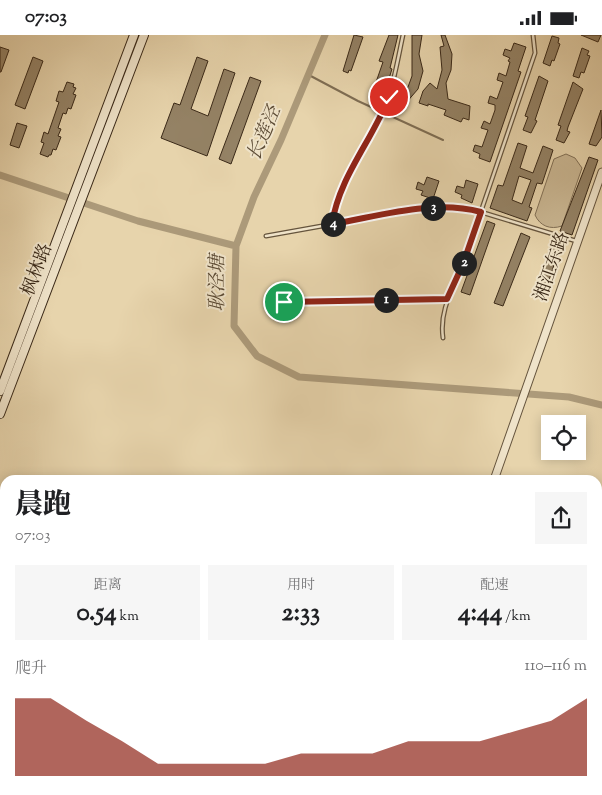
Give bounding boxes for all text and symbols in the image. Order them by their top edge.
text: 07:03 [25,4,67,31]
pin [368,76,410,118]
icon: check [375,83,403,111]
water label: 长莲泾 [241,101,289,166]
pin: 3 [420,195,446,221]
text: 3 [431,198,436,218]
pin: 4 [320,211,346,237]
text: 4 [330,214,337,234]
street label: 湘江东路 [529,229,577,305]
street label: 枫林路 [16,240,60,300]
pin: 2 [452,251,476,275]
water label: 耿泾塘 [205,252,232,312]
text: 2 [461,253,468,273]
pin [263,281,305,323]
pin: 1 [374,287,398,313]
icon: arrive [270,288,298,316]
text: 1 [384,290,389,310]
map controls [541,415,586,460]
button: locate [541,415,586,460]
text: 晨跑 [15,486,71,526]
button: share [535,492,587,544]
text: 07:03 [15,525,50,548]
text: 距离 [94,576,122,596]
text: 用时 [287,576,315,596]
text: 配速 [480,576,508,596]
text: 0.54 [77,596,117,632]
text: 2:33 [282,596,320,632]
text: 4:44 [458,596,502,632]
text: km [117,607,139,627]
text: /km [502,607,531,627]
text: 110–116 m [525,655,587,678]
text: 爬升 [15,658,47,681]

